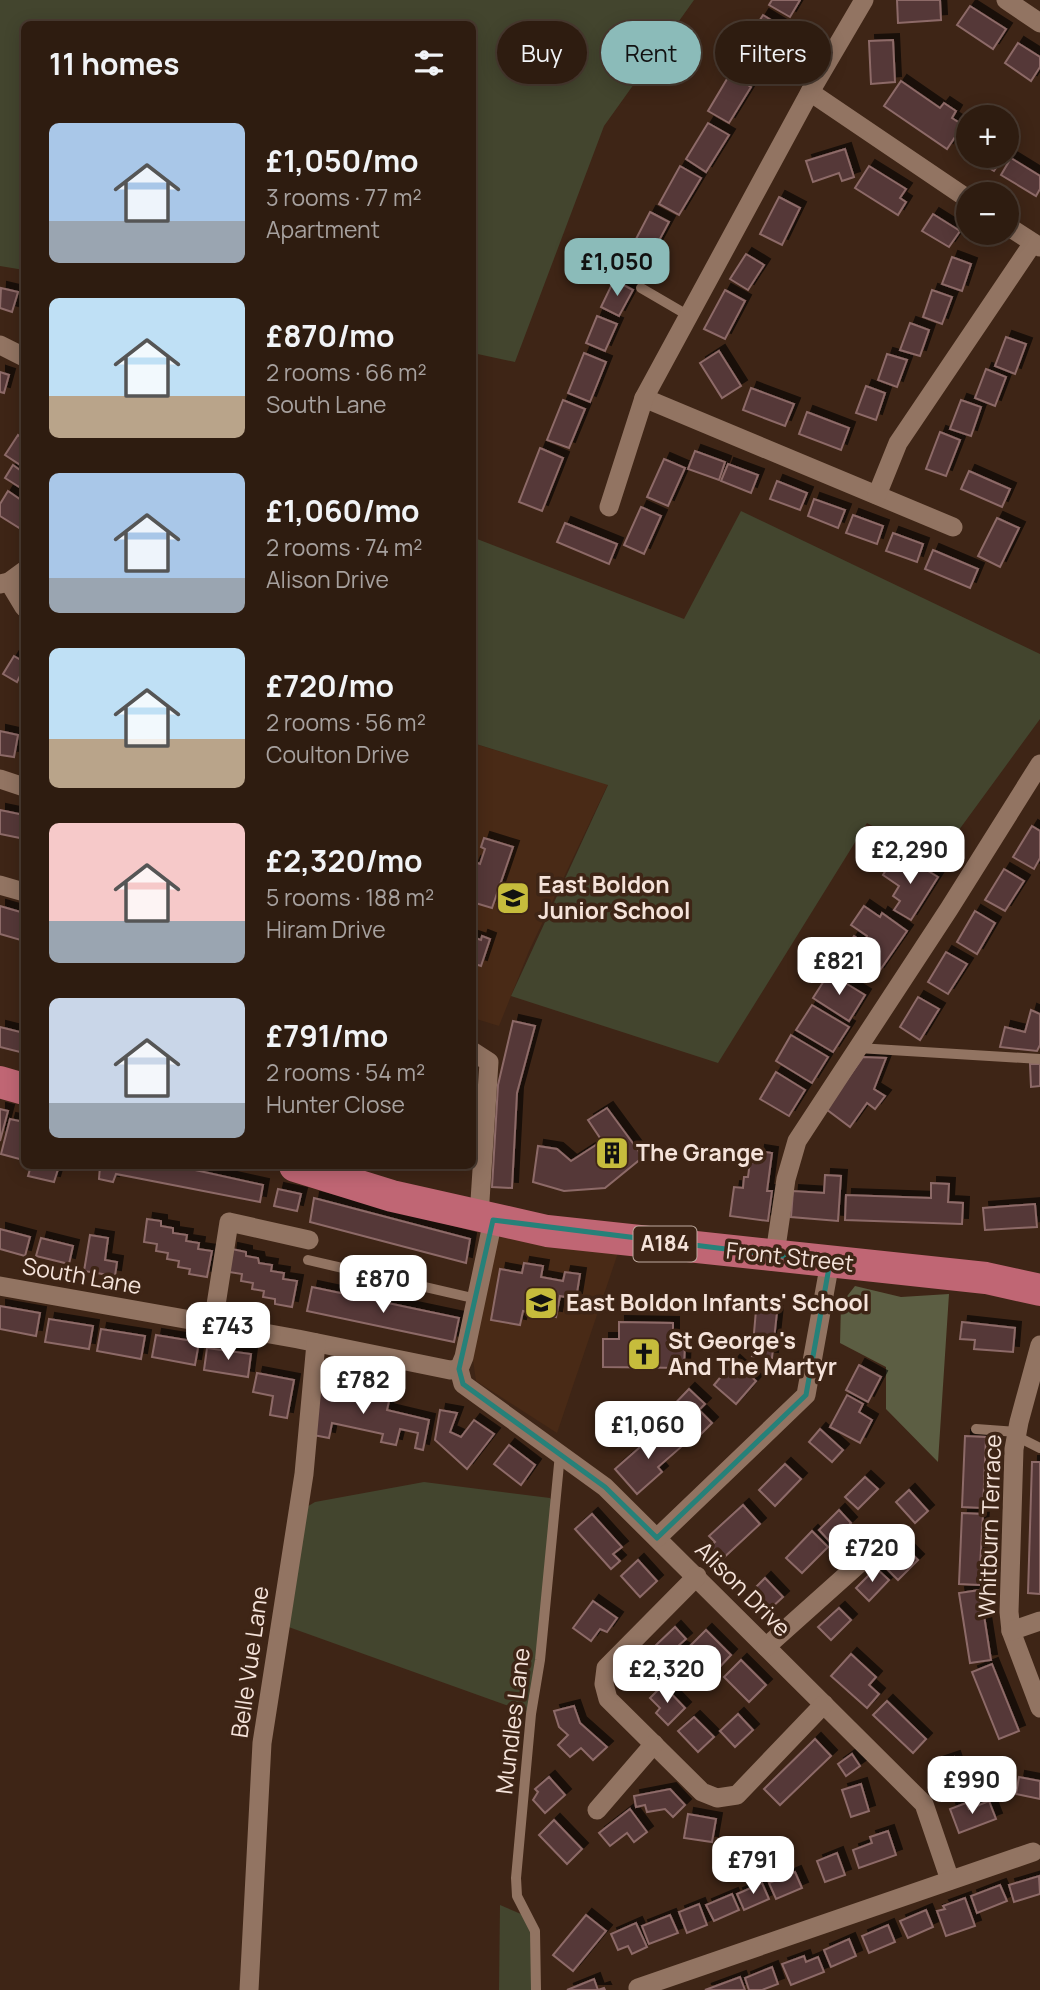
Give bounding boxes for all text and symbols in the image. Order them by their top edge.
chip: Buy [497,21,587,84]
chip: Rent [601,21,701,84]
chip: Filters [715,21,831,84]
text: 11 homes [49,43,180,84]
icon: filters [410,44,448,82]
map controls [956,105,1019,245]
button: + [956,105,1019,168]
text: £1,050/mo [266,140,419,181]
icon: home [105,151,189,235]
text: 3 rooms · 77 m² [266,181,422,213]
button: − [956,182,1019,245]
text: Apartment [266,213,380,245]
pin: £1,050 [560,238,674,298]
text: £1,050 [580,245,654,277]
text: £870/mo [266,315,395,356]
icon: home [105,326,189,410]
text: 2 rooms · 66 m² [266,356,427,388]
text: South Lane [266,388,386,420]
text: £1,060/mo [266,490,420,531]
icon: home [105,501,189,585]
text: 2 rooms · 74 m² [266,531,422,563]
text: Alison Drive [266,563,389,595]
text: £720/mo [266,665,394,706]
icon: home [105,676,189,760]
text: 2 rooms · 56 m² [266,706,426,738]
text: Coulton Drive [266,738,409,770]
pin: £2,290 [853,826,967,886]
text: £2,290 [872,833,948,865]
text: £2,320/mo [266,840,423,881]
icon: home [105,851,189,935]
place label: East Boldon Junior School [538,868,690,926]
school or university icon: East Boldon Junior School [494,879,532,917]
text: 5 rooms · 188 m² [266,881,434,913]
text: Hiram Drive [266,913,386,945]
pin: £821 [798,937,880,997]
text: £821 [814,944,865,976]
text: £791/mo [266,1015,388,1056]
icon: home [105,1026,189,1110]
text: 2 rooms · 54 m² [266,1056,425,1088]
text: Hunter Close [266,1088,405,1120]
building icon: The Grange [593,1134,631,1172]
place label: The Grange [636,1136,764,1168]
road number: A184 [634,1226,696,1262]
street label: Front Street [725,1233,856,1279]
street label: South Lane [20,1249,144,1301]
pin: £870 [342,1256,424,1315]
text: £870 [356,1262,410,1294]
school or university icon: East Boldon Infants' School [522,1284,560,1322]
place label: East Boldon Infants' School [566,1286,869,1318]
pin: £743 [187,1302,269,1362]
text: £743 [202,1309,254,1341]
place label: St George's And The Martyr [668,1324,837,1382]
church icon: St George's And The Martyr [625,1335,663,1373]
pin: £782 [322,1356,404,1416]
text: £782 [336,1363,390,1395]
pin: £1,060 [591,1402,705,1461]
text: £1,060 [611,1408,685,1440]
street label: Whitburn Terrace [970,1434,1008,1618]
pin: £720 [831,1524,913,1584]
text: £720 [845,1531,899,1563]
street label: Alison Drive [689,1533,799,1643]
street label: Belle Vue Lane [223,1584,275,1740]
street label: Mundles Lane [487,1646,537,1796]
pin: £2,320 [610,1646,724,1705]
text: £2,320 [629,1652,705,1684]
pin: £990 [931,1756,1013,1816]
text: £990 [944,1763,1000,1795]
pin: £791 [712,1836,794,1896]
text: £791 [728,1843,778,1875]

